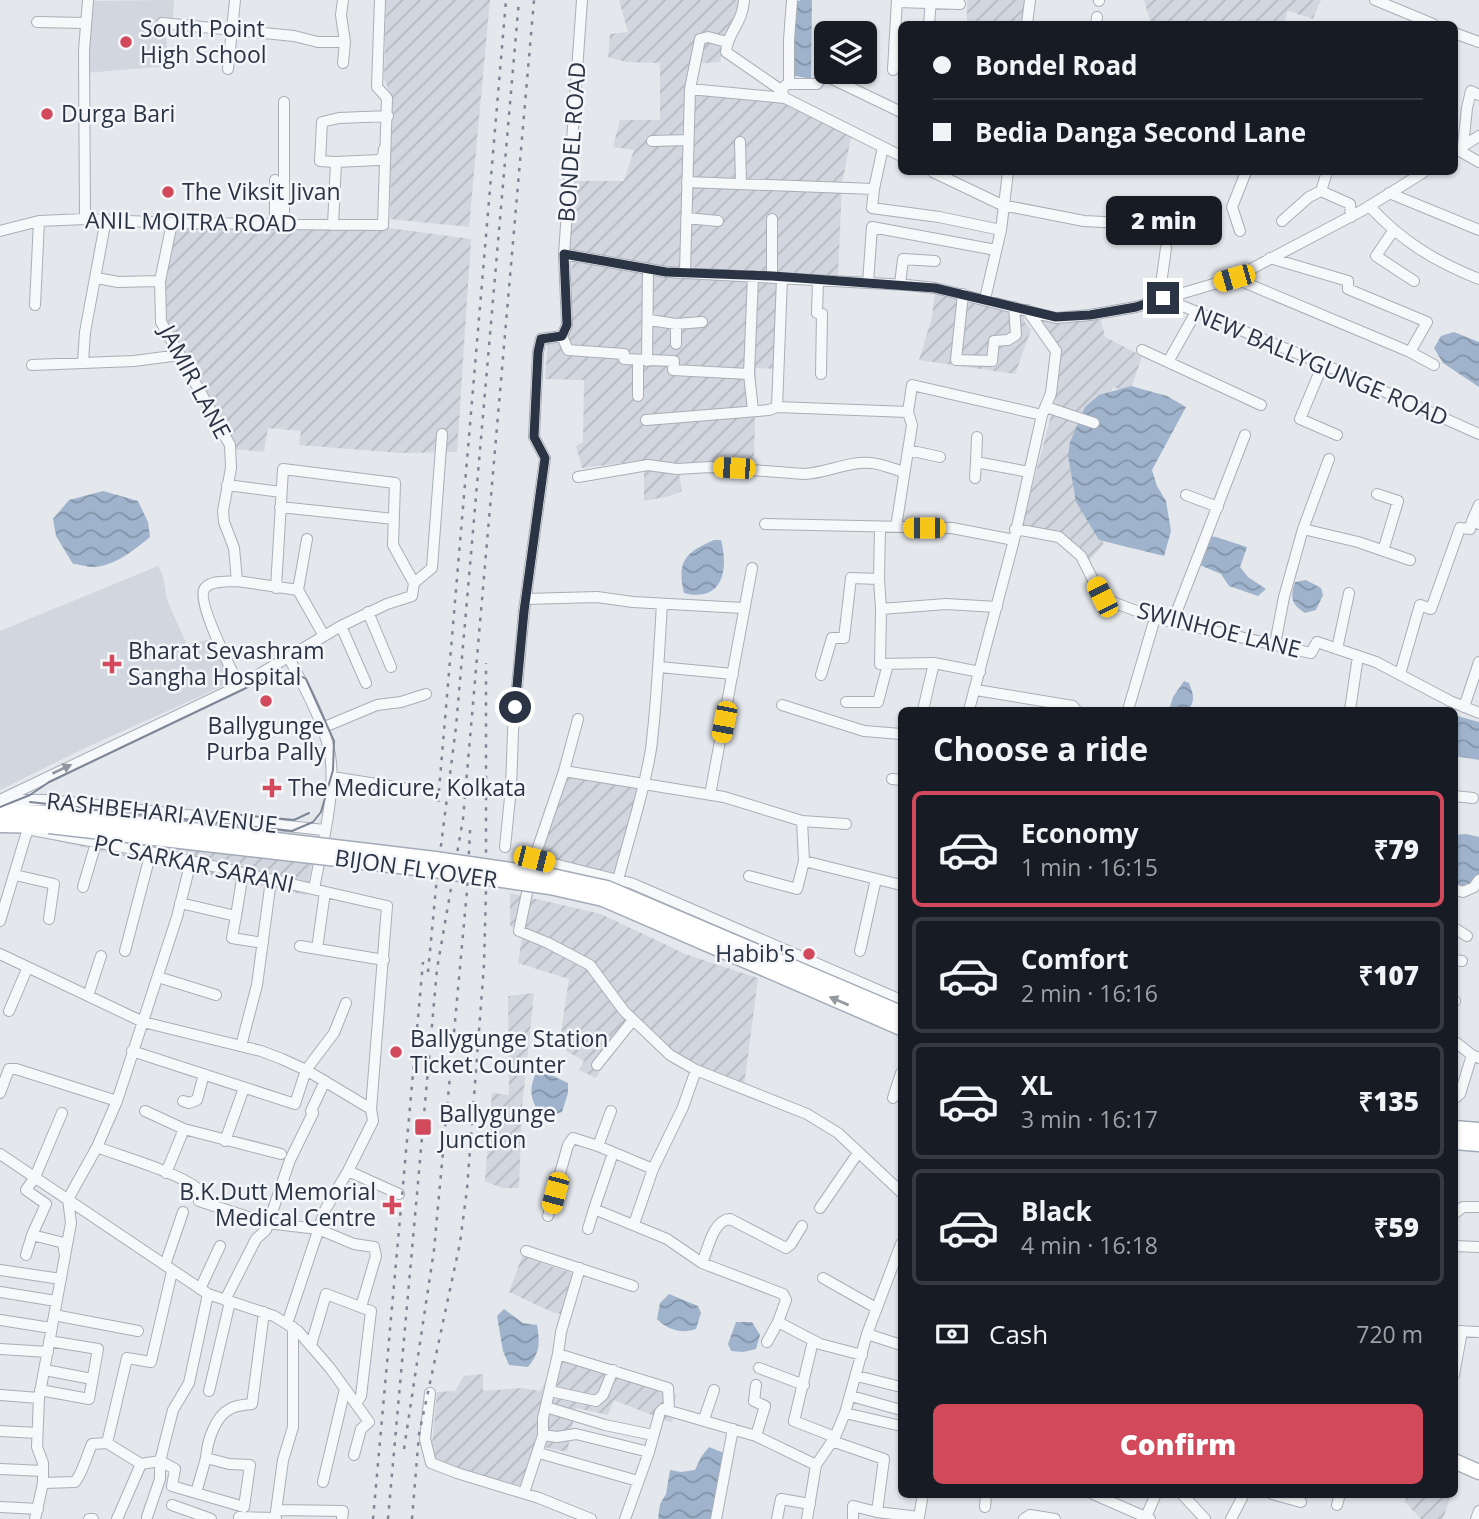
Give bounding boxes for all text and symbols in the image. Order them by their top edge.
place label: South Point High School [140,12,267,70]
map controls [814,21,877,84]
button: layers [814,21,877,84]
marker: South Point High School [118,34,134,50]
text: Bondel Road [975,47,1138,83]
street label: BONDEL ROAD [549,61,593,223]
place label: Durga Bari [61,97,175,129]
marker: Durga Bari [39,106,55,122]
text: Bedia Danga Second Lane [975,114,1306,150]
place label: The Viksit Jivan [182,175,341,207]
marker: The Viksit Jivan [160,184,176,200]
callout: 2 min [1105,196,1221,246]
street label: ANIL MOITRA ROAD [85,203,297,239]
text: 2 min [1131,204,1197,236]
car [1211,262,1258,294]
route end [1147,282,1179,314]
street label: NEW BALLYGUNGE ROAD [1189,297,1453,433]
street label: JAMIR LANE [152,317,239,444]
car [713,456,756,480]
car [904,518,946,539]
car [1084,574,1121,620]
street label: SWINHOE LANE [1134,593,1305,665]
place label: Bharat Sevashram Sangha Hospital [128,634,324,692]
marker: Bharat Sevashram Sangha Hospital [102,654,122,674]
route start [499,691,531,723]
marker: Ballygunge Purba Pally [258,693,274,709]
car [710,699,739,745]
place label: Ballygunge Purba Pally [206,709,326,767]
text: Choose a ride [933,727,1148,770]
one-way arrow [52,763,72,774]
place label: The Medicure, Kolkata [288,771,526,803]
marker: The Medicure, Kolkata [262,778,282,798]
street label: RASHBEHARI AVENUE [45,784,279,840]
text: Economy [1021,815,1139,851]
icon: car [937,818,1000,881]
street label: PC SARKAR SARANI [91,826,297,900]
text: ₹79 [1374,831,1419,867]
street label: BIJON FLYOVER [333,841,500,895]
car [512,844,557,874]
text: 1 min · 16:15 [1021,851,1158,883]
place label: Habib's [715,937,795,969]
text: Comfort [1021,941,1128,977]
icon: car [937,944,1000,1007]
marker: Habib's [801,946,817,962]
text: ₹107 [1358,957,1419,993]
text: 2 min · 16:16 [1021,977,1158,1009]
one-way arrow [828,995,849,1006]
place label: Ballygunge Station Ticket Counter [410,1022,608,1080]
marker: Ballygunge Station Ticket Counter [388,1044,404,1060]
text: XL [1021,1067,1053,1103]
icon: car [937,1070,1000,1133]
text: ₹135 [1358,1083,1419,1119]
place label: Ballygunge Junction [437,1097,556,1155]
text: 3 min · 16:17 [1021,1103,1158,1135]
marker: Ballygunge Junction [413,1117,433,1137]
car [540,1170,571,1216]
place label: B.K.Dutt Memorial Medical Centre [179,1175,376,1233]
text: Black [1021,1193,1092,1229]
marker: B.K.Dutt Memorial Medical Centre [382,1195,402,1215]
icon: car [937,1196,1000,1259]
text: ₹59 [1374,1209,1419,1245]
text: 4 min · 16:18 [1021,1229,1158,1261]
icon: cash [933,1315,971,1353]
text: Cash [989,1316,1048,1352]
text: 720 m [1356,1318,1423,1350]
button: Confirm [933,1404,1423,1484]

